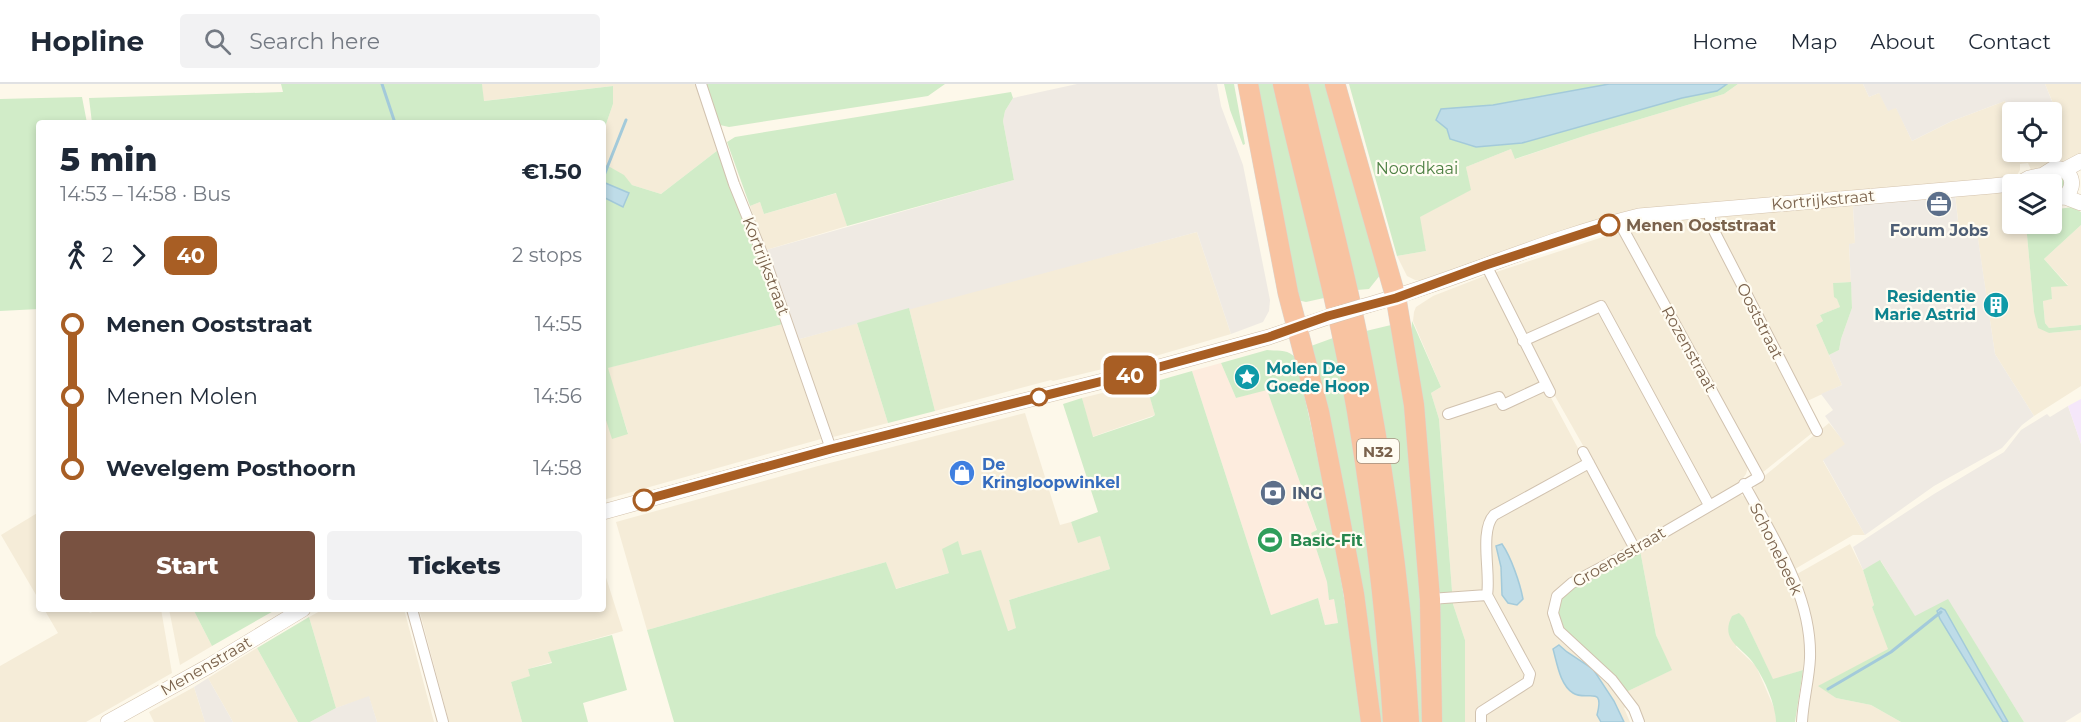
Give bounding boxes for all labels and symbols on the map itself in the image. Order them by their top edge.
park label: Noordkaai [1376,159,1458,178]
street label: Kortrijkstraat [1770,186,1876,214]
office icon: Forum Jobs [1924,189,1954,219]
street label: Kortrijkstraat [739,214,794,318]
marker: Menen Ooststraat [1598,214,1620,236]
place label: Menen Ooststraat [1626,216,1776,235]
place label: Forum Jobs [1890,221,1989,240]
street label: Ooststraat [1733,280,1788,363]
place label: Residentie Marie Astrid [1874,287,1976,324]
building icon: Residentie Marie Astrid [1981,290,2011,320]
street label: Rozenstraat [1658,303,1721,396]
line badge: 40 [1103,356,1157,394]
place label: Molen De Goede Hoop [1266,359,1370,396]
place icon: Molen De Goede Hoop [1232,362,1262,392]
unlabelled marker [1030,388,1048,406]
road number: N32 [1357,439,1399,463]
place label: De Kringloopwinkel [982,455,1120,492]
shop icon: De Kringloopwinkel [947,458,977,488]
bank icon: ING [1258,478,1288,508]
place label: ING [1292,484,1323,503]
unlabelled marker [633,489,655,511]
street label: Schonebeek [1746,500,1807,598]
street label: Groenestraat [1569,522,1669,591]
sports icon: Basic-Fit [1255,525,1285,555]
place label: Basic-Fit [1290,531,1363,550]
street label: Menenstraat [157,632,255,700]

